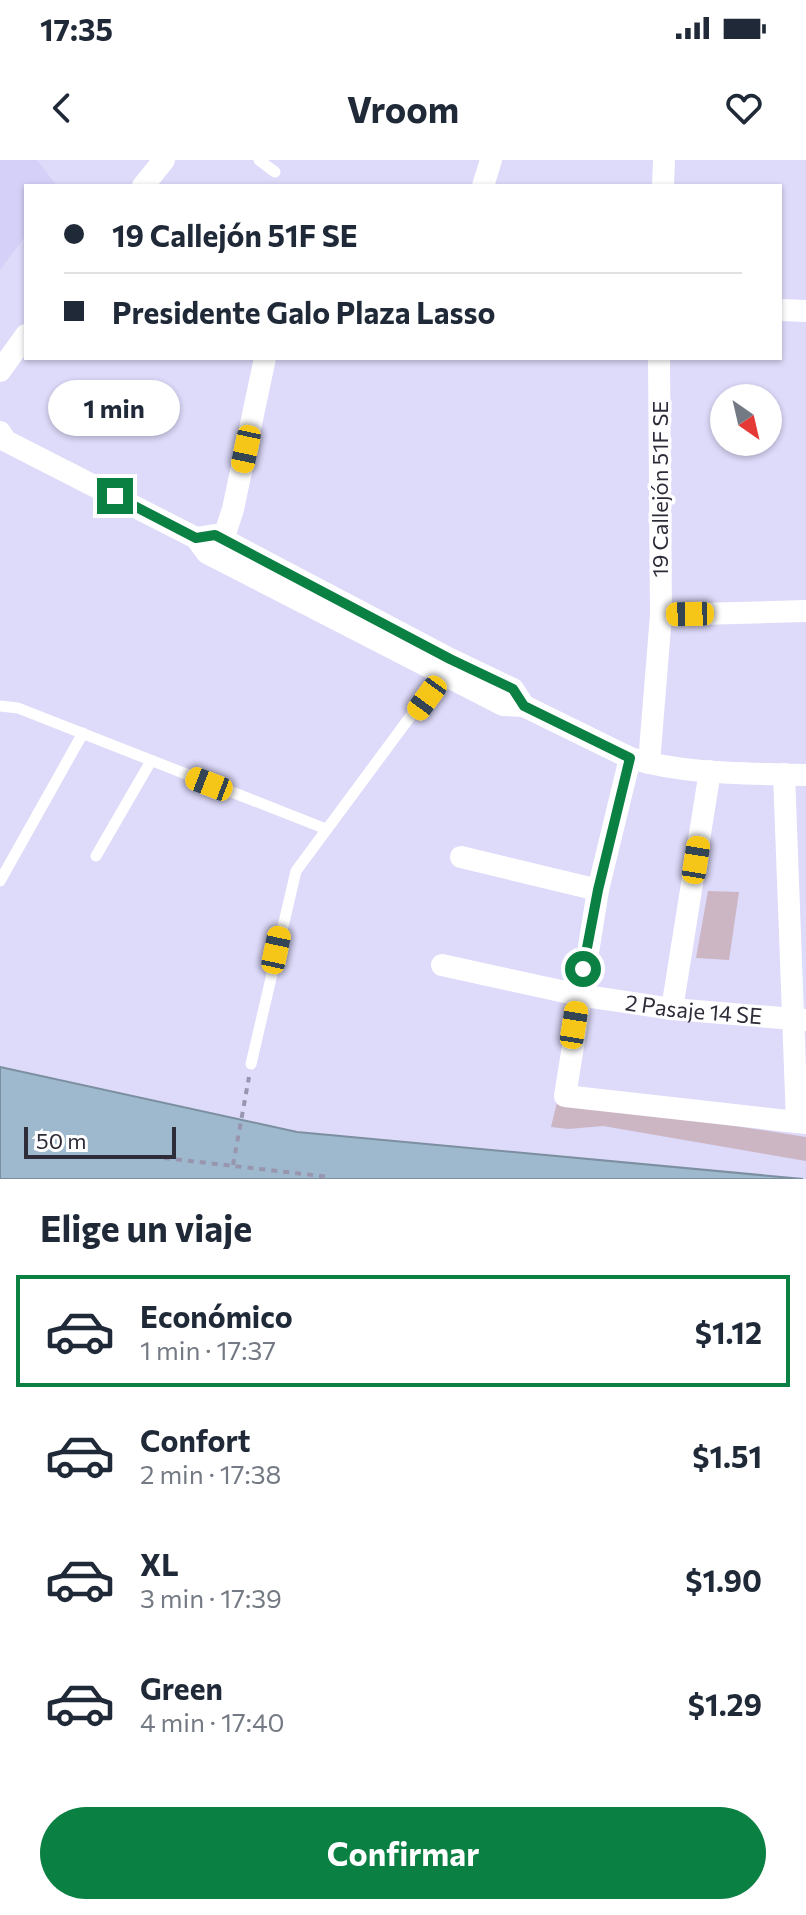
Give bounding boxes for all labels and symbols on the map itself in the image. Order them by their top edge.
callout: 1 min [49,380,181,436]
north arrow [710,384,782,456]
street label: 19 Callejón 51F SE [646,401,673,577]
car [229,423,263,475]
route end [97,478,133,514]
car [666,602,714,626]
car [403,672,451,724]
car [182,764,236,804]
car [680,834,712,886]
car [259,924,293,976]
route start [565,951,601,987]
street label: 2 Pasaje 14 SE [624,988,763,1029]
car [558,999,590,1051]
scale bar [24,1123,176,1159]

